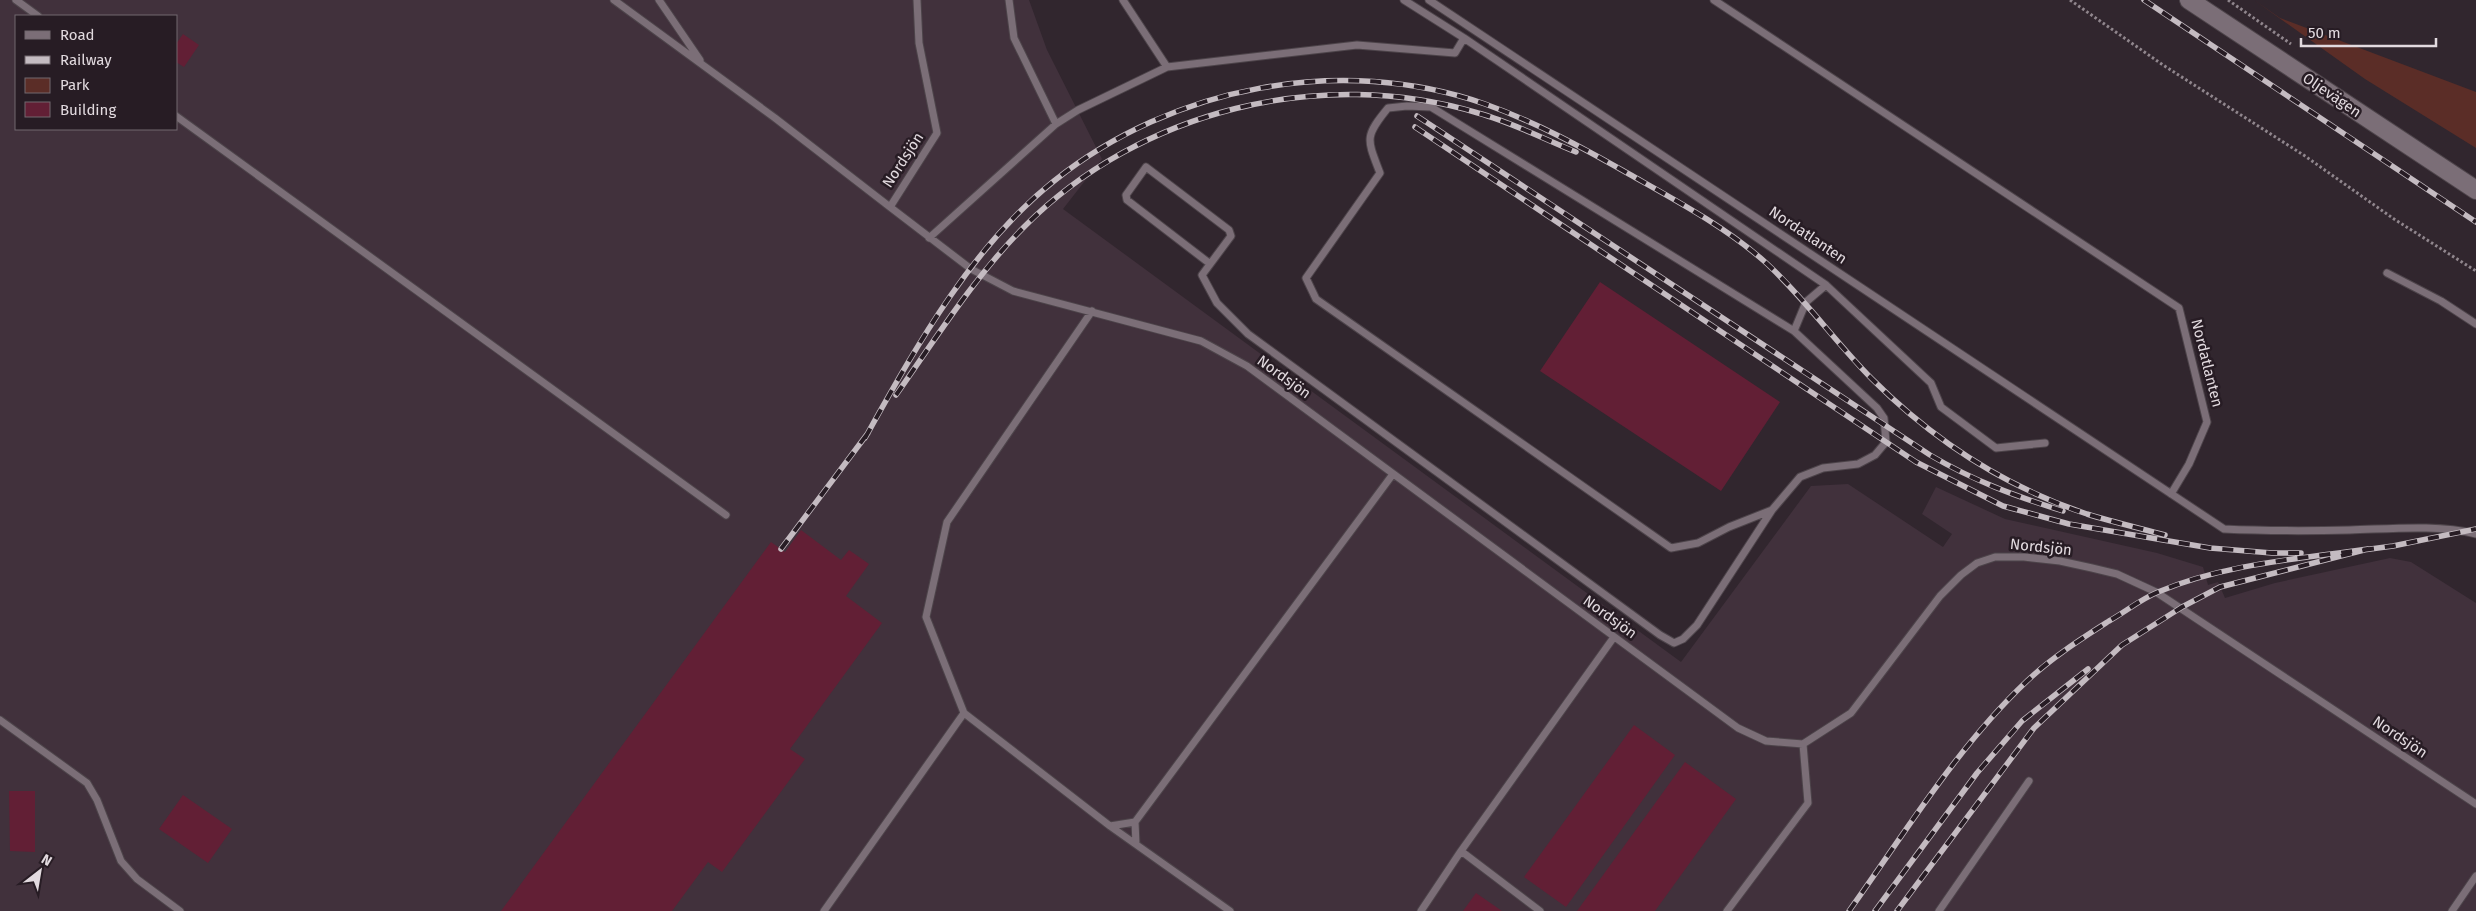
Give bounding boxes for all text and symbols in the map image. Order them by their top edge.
legend [15,15,178,130]
scale bar [2301,15,2436,47]
text: 50 m [2308,24,2341,42]
text: Road [60,26,95,44]
text: Railway [60,51,112,69]
street label: Oljevägen [2299,69,2365,121]
text: Park [60,76,90,94]
text: Building [60,101,116,119]
street label: Nordsjön [879,129,927,191]
street label: Nordatlanten [1766,202,1850,268]
street label: Nordatlanten [2187,317,2227,409]
street label: Nordsjön [1254,351,1314,403]
street label: Nordsjön [2009,535,2073,559]
street label: Nordsjön [1580,591,1640,643]
street label: Nordsjön [2369,712,2431,762]
north arrow [15,846,65,896]
text: N [38,851,55,870]

